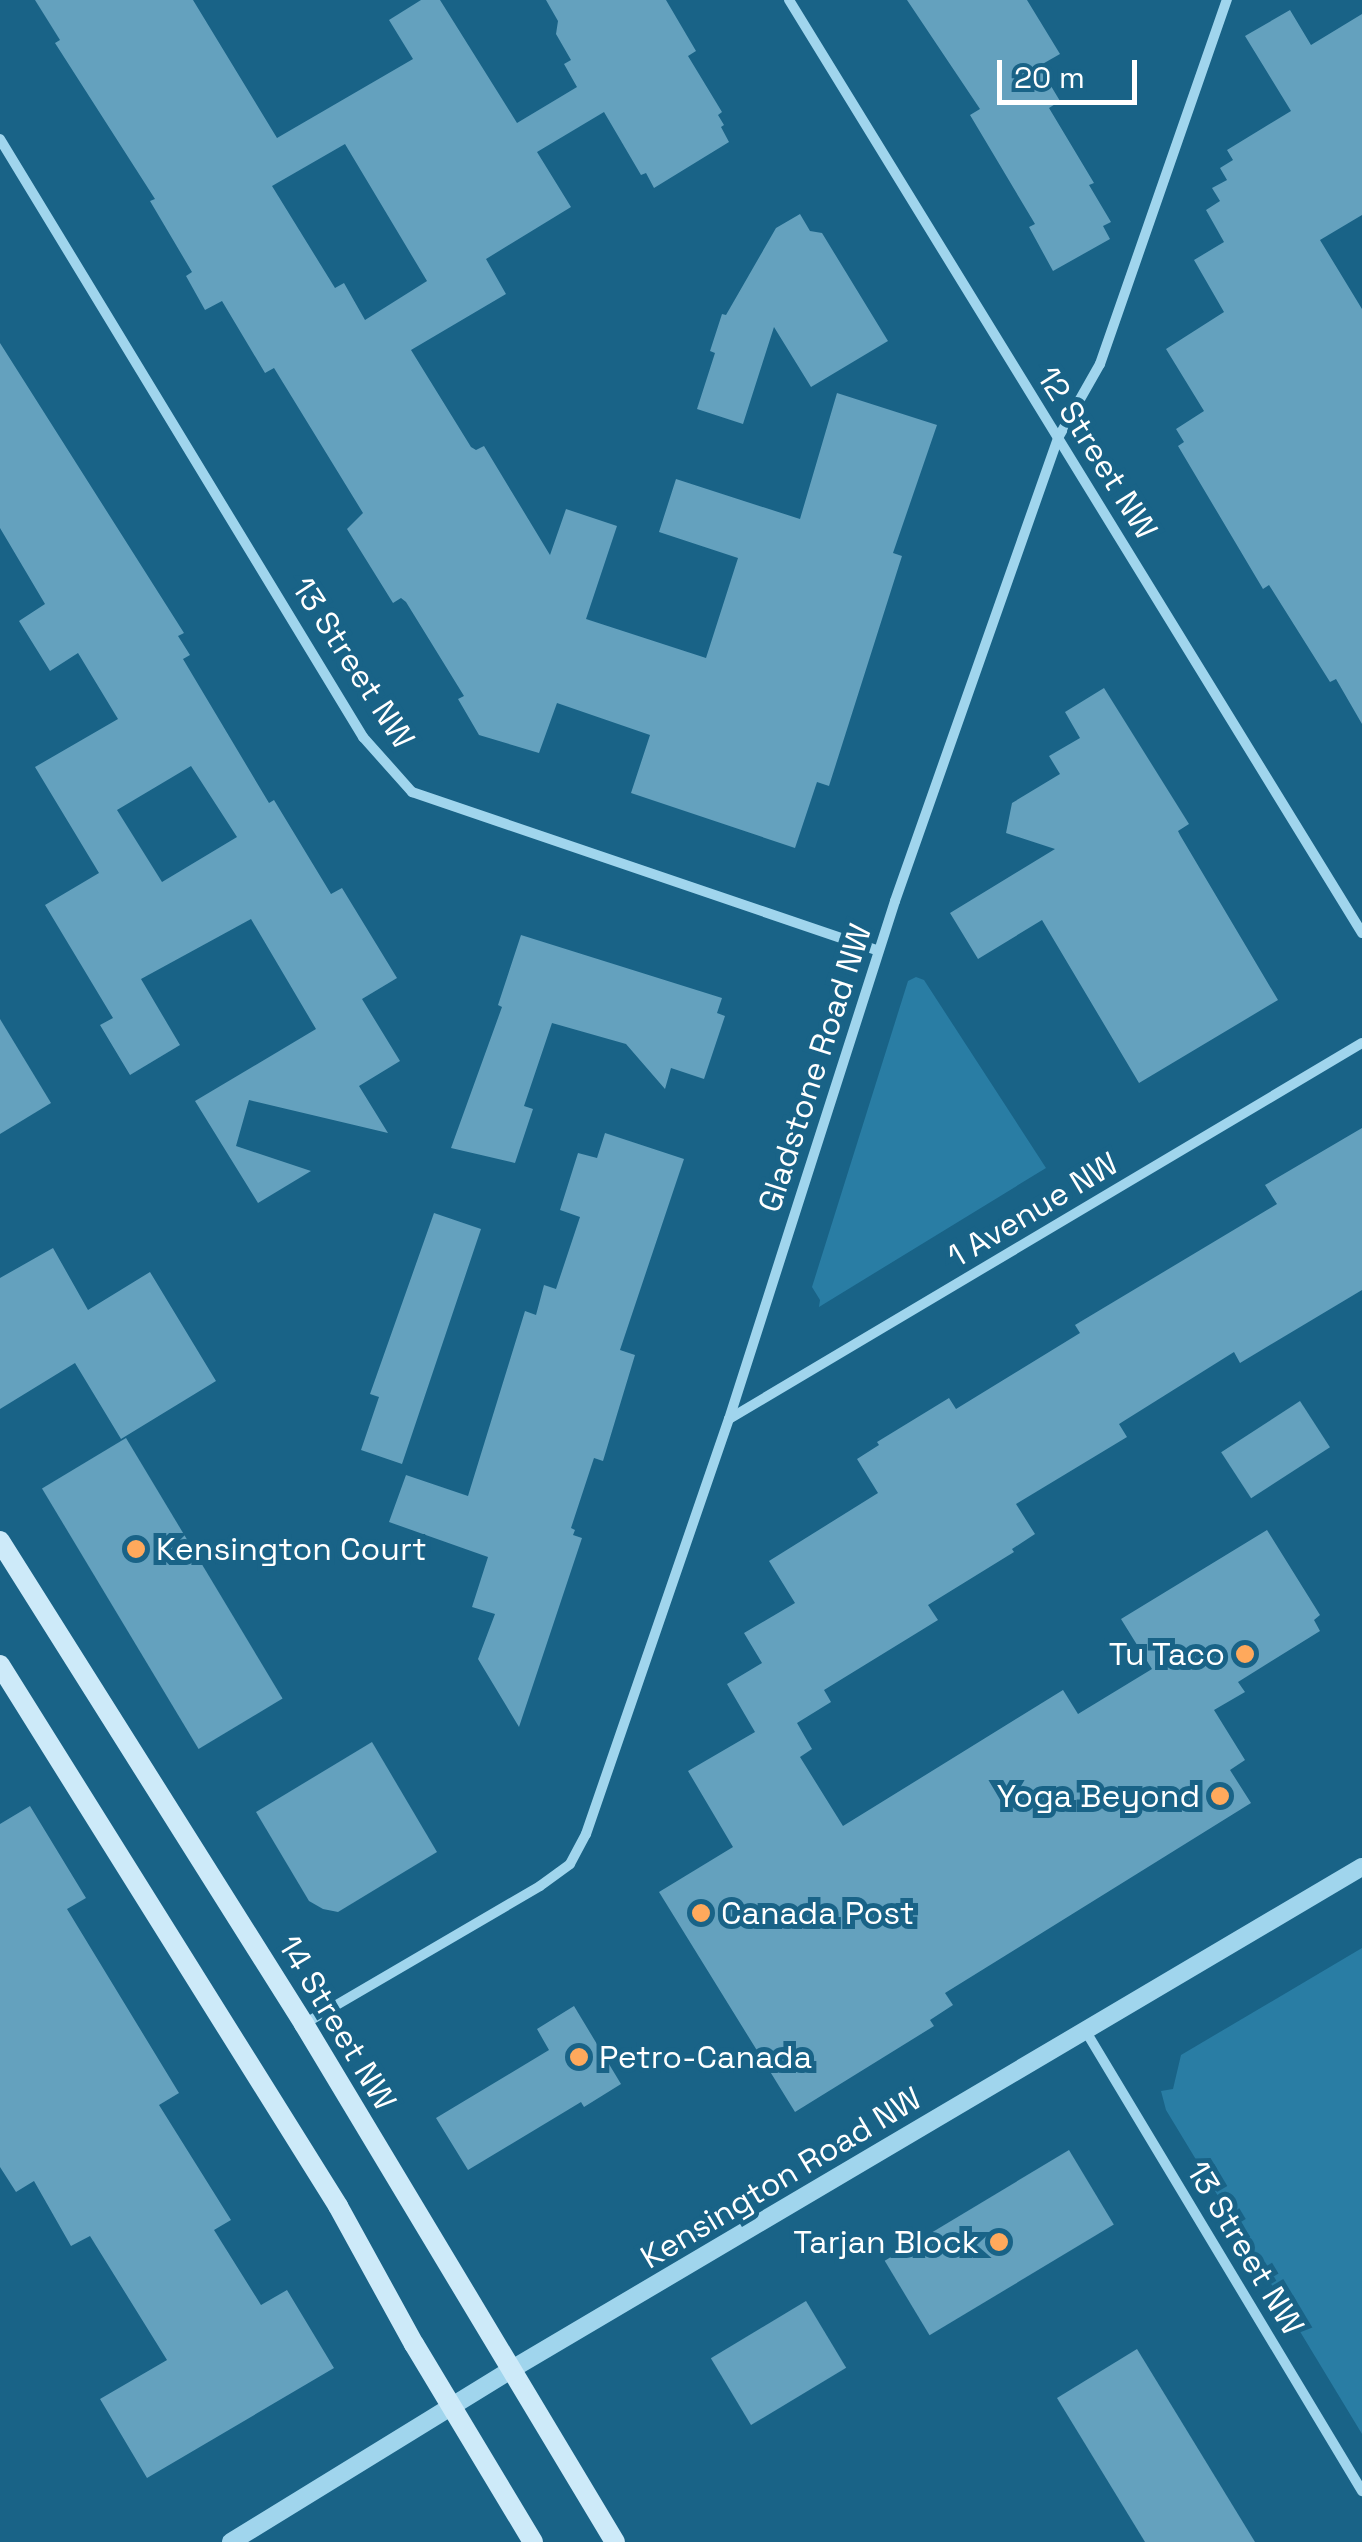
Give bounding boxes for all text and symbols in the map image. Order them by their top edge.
scale bar [1002,40,1142,102]
text: 20 m [1014,58,1085,97]
street label: 12 Street NW [1029,360,1165,546]
street label: 13 Street NW [283,570,423,756]
street label: Gladstone Road NW [750,919,880,1217]
street label: 1 Avenue NW [941,1144,1125,1276]
place label: Kensington Court [156,1530,427,1568]
marker: Kensington Court [125,1538,147,1560]
place label: Tu Taco [1108,1635,1225,1673]
marker: Tu Taco [1234,1643,1256,1665]
place label: Yoga Beyond [997,1777,1200,1815]
marker: Yoga Beyond [1209,1785,1231,1807]
place label: Canada Post [721,1894,914,1932]
marker: Canada Post [690,1902,712,1924]
street label: 14 Street NW [270,1929,404,2117]
place label: Petro-Canada [599,2038,812,2076]
marker: Petro-Canada [568,2046,590,2068]
street label: Kensington Road NW [634,2079,928,2277]
street label: 13 Street NW [1178,2154,1312,2342]
place label: Tarjan Block [793,2223,979,2261]
marker: Tarjan Block [988,2231,1010,2253]

